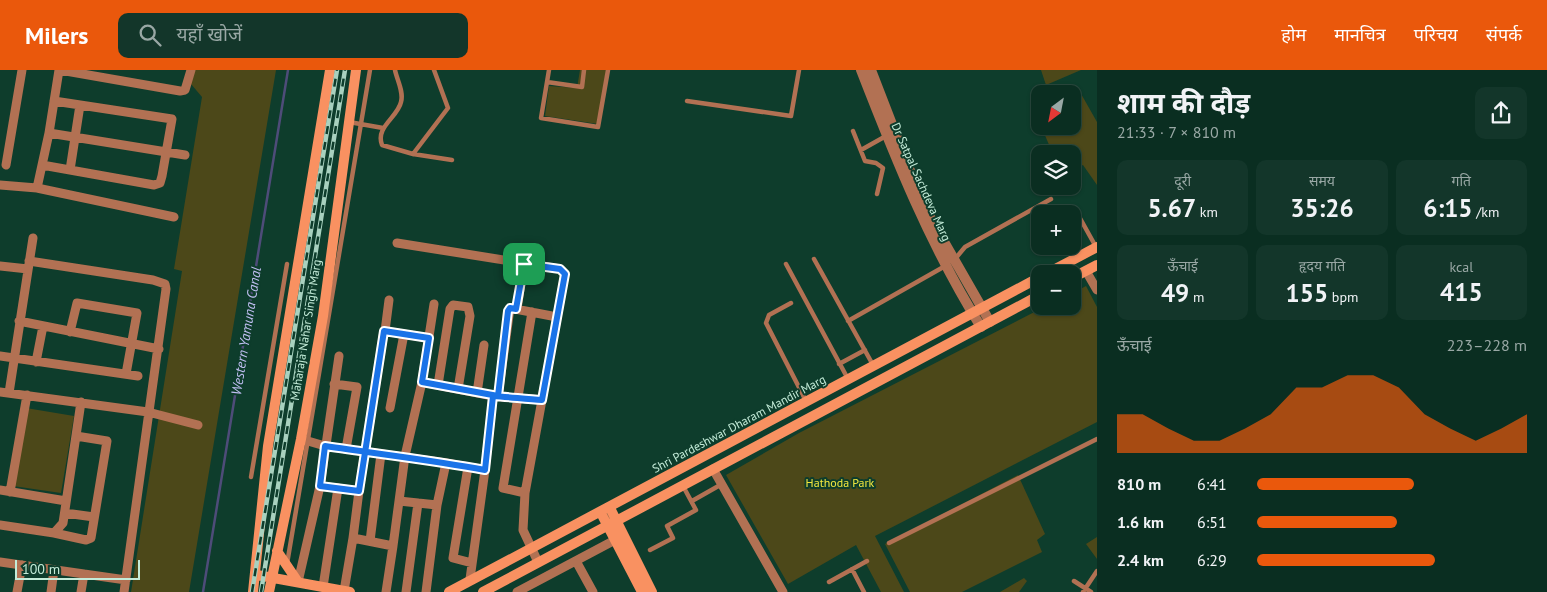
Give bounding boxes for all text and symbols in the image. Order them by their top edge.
search box [118,13,468,58]
text: Milers [25,20,88,51]
icon: search [136,21,164,49]
text: यहाँ खोजें [176,22,242,46]
text: होम [1281,23,1306,46]
text: मानचित्र [1334,23,1386,46]
text: परिचय [1414,23,1458,46]
text: संपर्क [1486,23,1522,46]
text: शाम की दौड़ [1117,84,1250,121]
north arrow [1031,85,1081,135]
map controls [1031,85,1081,315]
button: share [1475,87,1527,139]
street label: Dr Satpal Sachdeva Marg [889,120,954,243]
text: 21:33 · 7 × 810 m [1117,122,1236,142]
button: layers [1031,145,1081,195]
text: दूरी [1174,172,1191,190]
text: समय [1309,172,1335,190]
text: गति [1452,172,1471,190]
text: 5.67 [1147,192,1196,224]
text: 35:26 [1290,192,1354,224]
text: 6:15 [1423,192,1473,224]
text: km [1196,203,1218,221]
text: /km [1473,203,1499,221]
button: + [1031,205,1081,255]
pin [503,243,545,285]
icon: arrive [510,250,538,278]
text: ऊँचाई [1167,257,1198,275]
text: हृदय गति [1299,257,1345,275]
street label: Maharaja Nahar Singh Marg [287,258,324,401]
text: kcal [1449,258,1473,276]
water label: Western Yamuna Canal [227,265,265,396]
button: − [1031,265,1081,315]
text: 415 [1440,276,1483,308]
text: 49 [1161,277,1189,309]
text: 155 [1286,277,1328,309]
text: m [1189,288,1204,306]
text: bpm [1328,288,1358,306]
text: ऊँचाई [1117,335,1152,355]
text: 223–228 m [1447,335,1527,355]
street label: Shri Pardeshwar Dharam Mandir Marg [649,371,828,476]
text: 810 m [1117,474,1161,494]
text: 6:41 [1197,474,1227,494]
park label: Hathoda Park [806,475,875,490]
text: 1.6 km [1117,512,1164,532]
text: 6:51 [1197,512,1227,532]
text: 2.4 km [1117,550,1164,570]
text: 6:29 [1197,550,1227,570]
scale bar [15,557,140,580]
text: 100 m [22,560,60,578]

